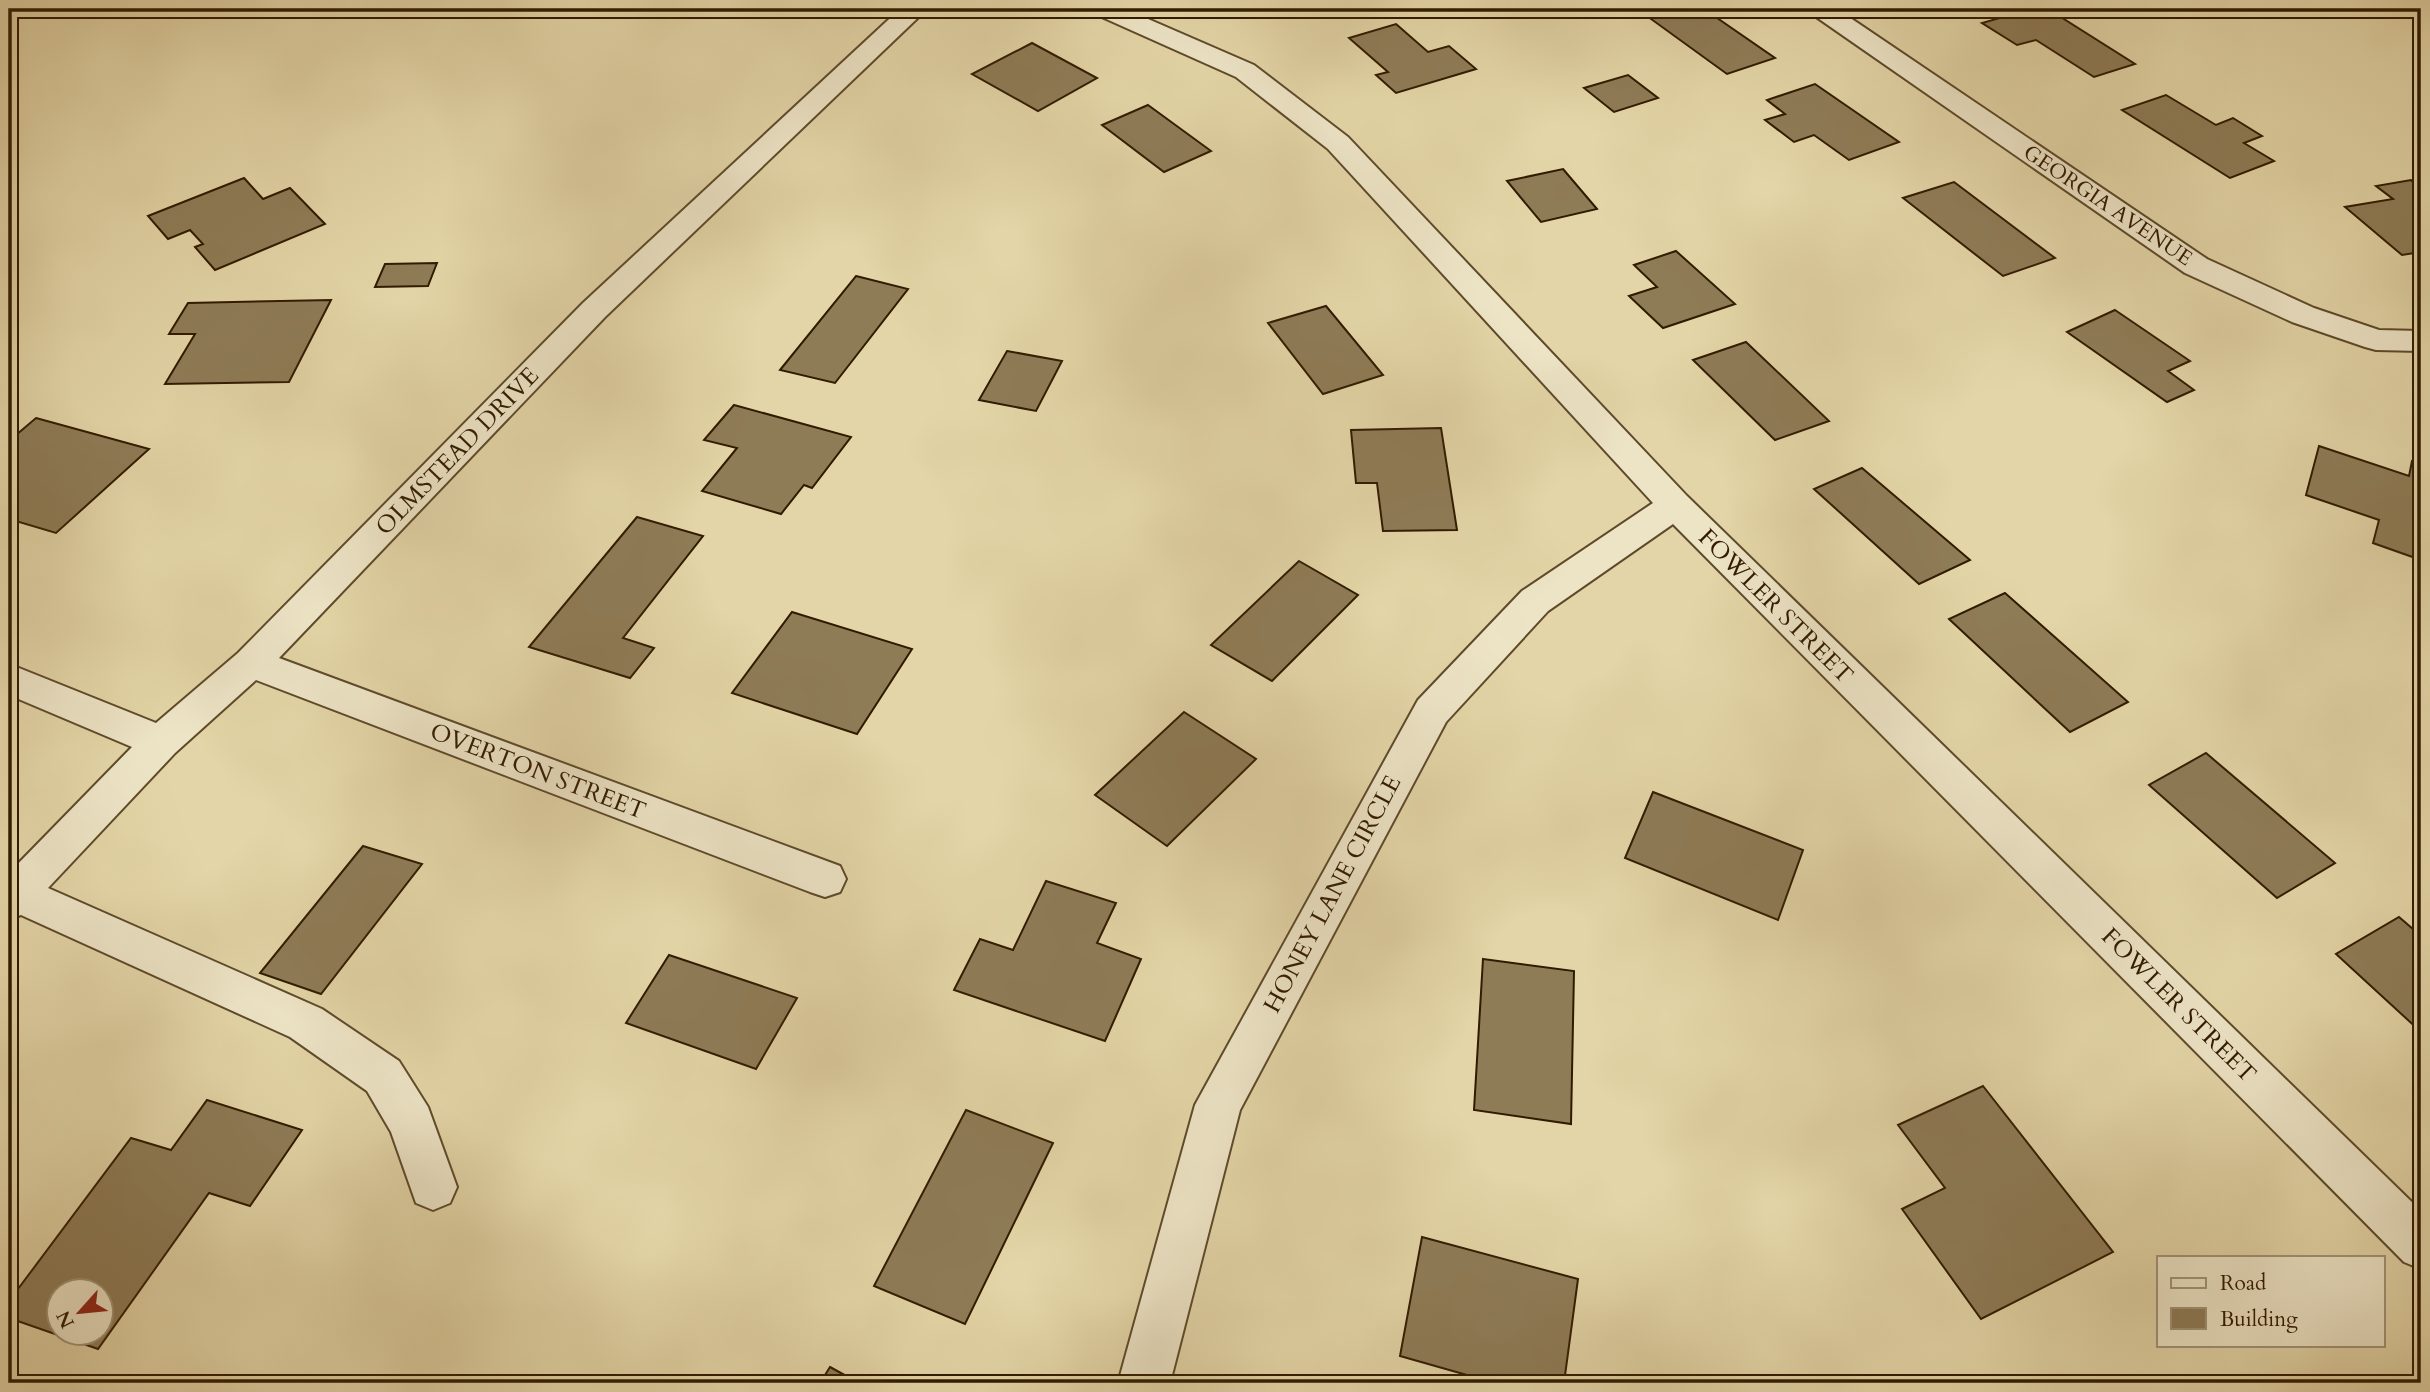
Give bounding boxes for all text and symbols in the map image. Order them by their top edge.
street label: GEORGIA AVENUE [2018,138,2198,273]
street label: OLMSTEAD DRIVE [368,360,546,543]
street label: FOWLER STREET [1691,522,1860,691]
street label: OVERTON STREET [425,715,650,828]
street label: HONEY LANE CIRCLE [1256,770,1409,1019]
street label: FOWLER STREET [2094,921,2263,1090]
legend [2157,1256,2384,1346]
text: Road [2220,1269,2266,1298]
north arrow [46,1276,116,1346]
text: Building [2220,1305,2298,1334]
text: N [50,1306,81,1333]

